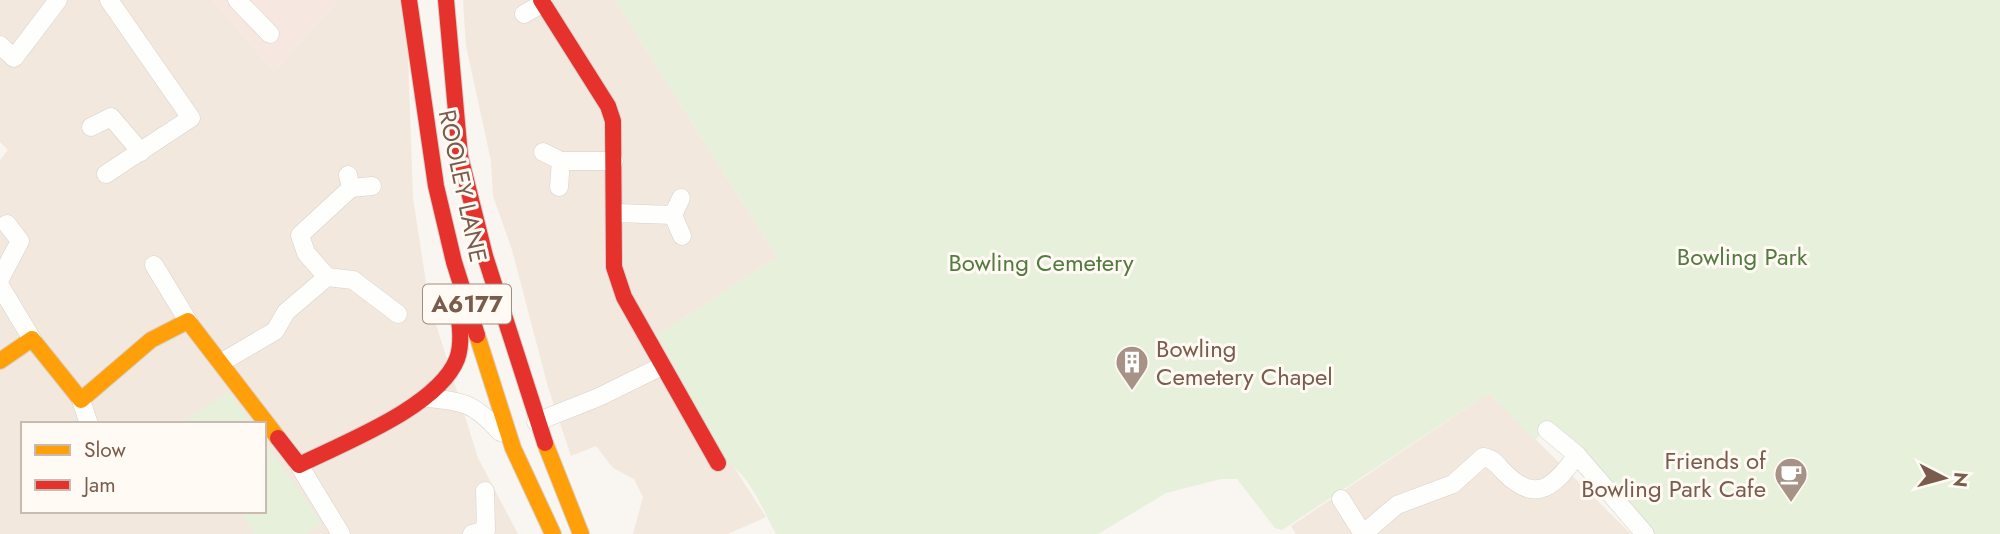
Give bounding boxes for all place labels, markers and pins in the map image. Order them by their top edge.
place label: Bowling Cemetery Chapel [1156,331,1333,394]
building icon: Bowling Cemetery Chapel [1113,343,1151,392]
place label: Friends of Bowling Park Cafe [1581,443,1767,506]
cafe icon: Friends of Bowling Park Cafe [1772,455,1810,504]

